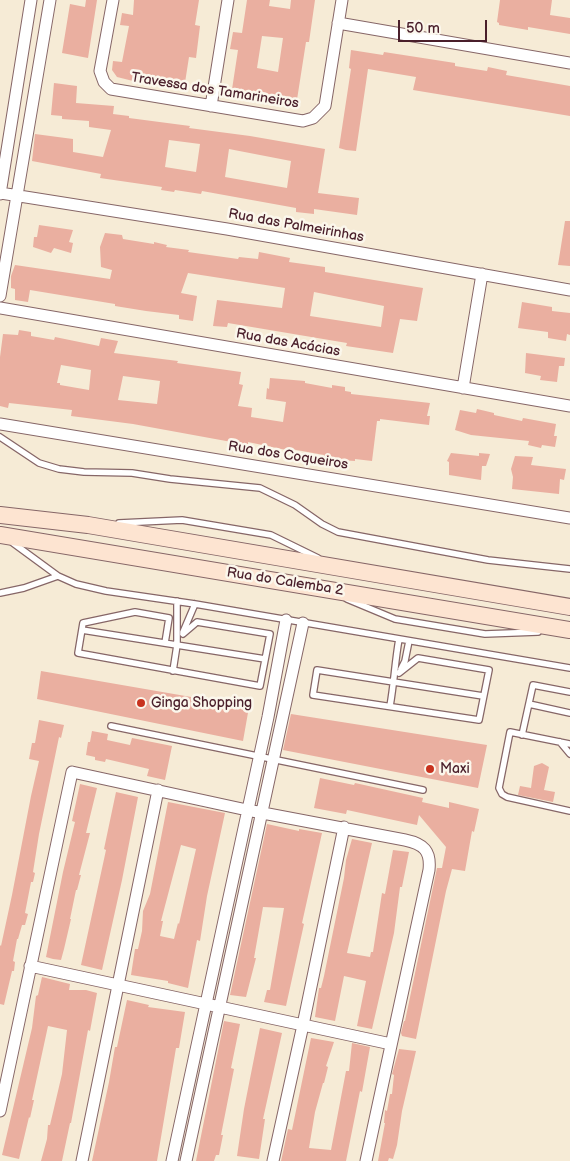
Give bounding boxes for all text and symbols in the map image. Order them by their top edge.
scale bar [400,10,489,42]
text: 50 m [406,19,440,38]
street label: Travessa dos Tamarineiros [130,69,300,113]
street label: Rua das Palmeirinhas [227,206,365,246]
street label: Rua das Acácias [235,326,341,360]
street label: Rua dos Coqueiros [227,438,349,474]
street label: Rua do Calemba 2 [225,564,345,600]
place label: Ginga Shopping [151,695,252,711]
marker: Ginga Shopping [135,697,147,709]
place label: Maxi [440,761,470,777]
marker: Maxi [424,763,436,775]

